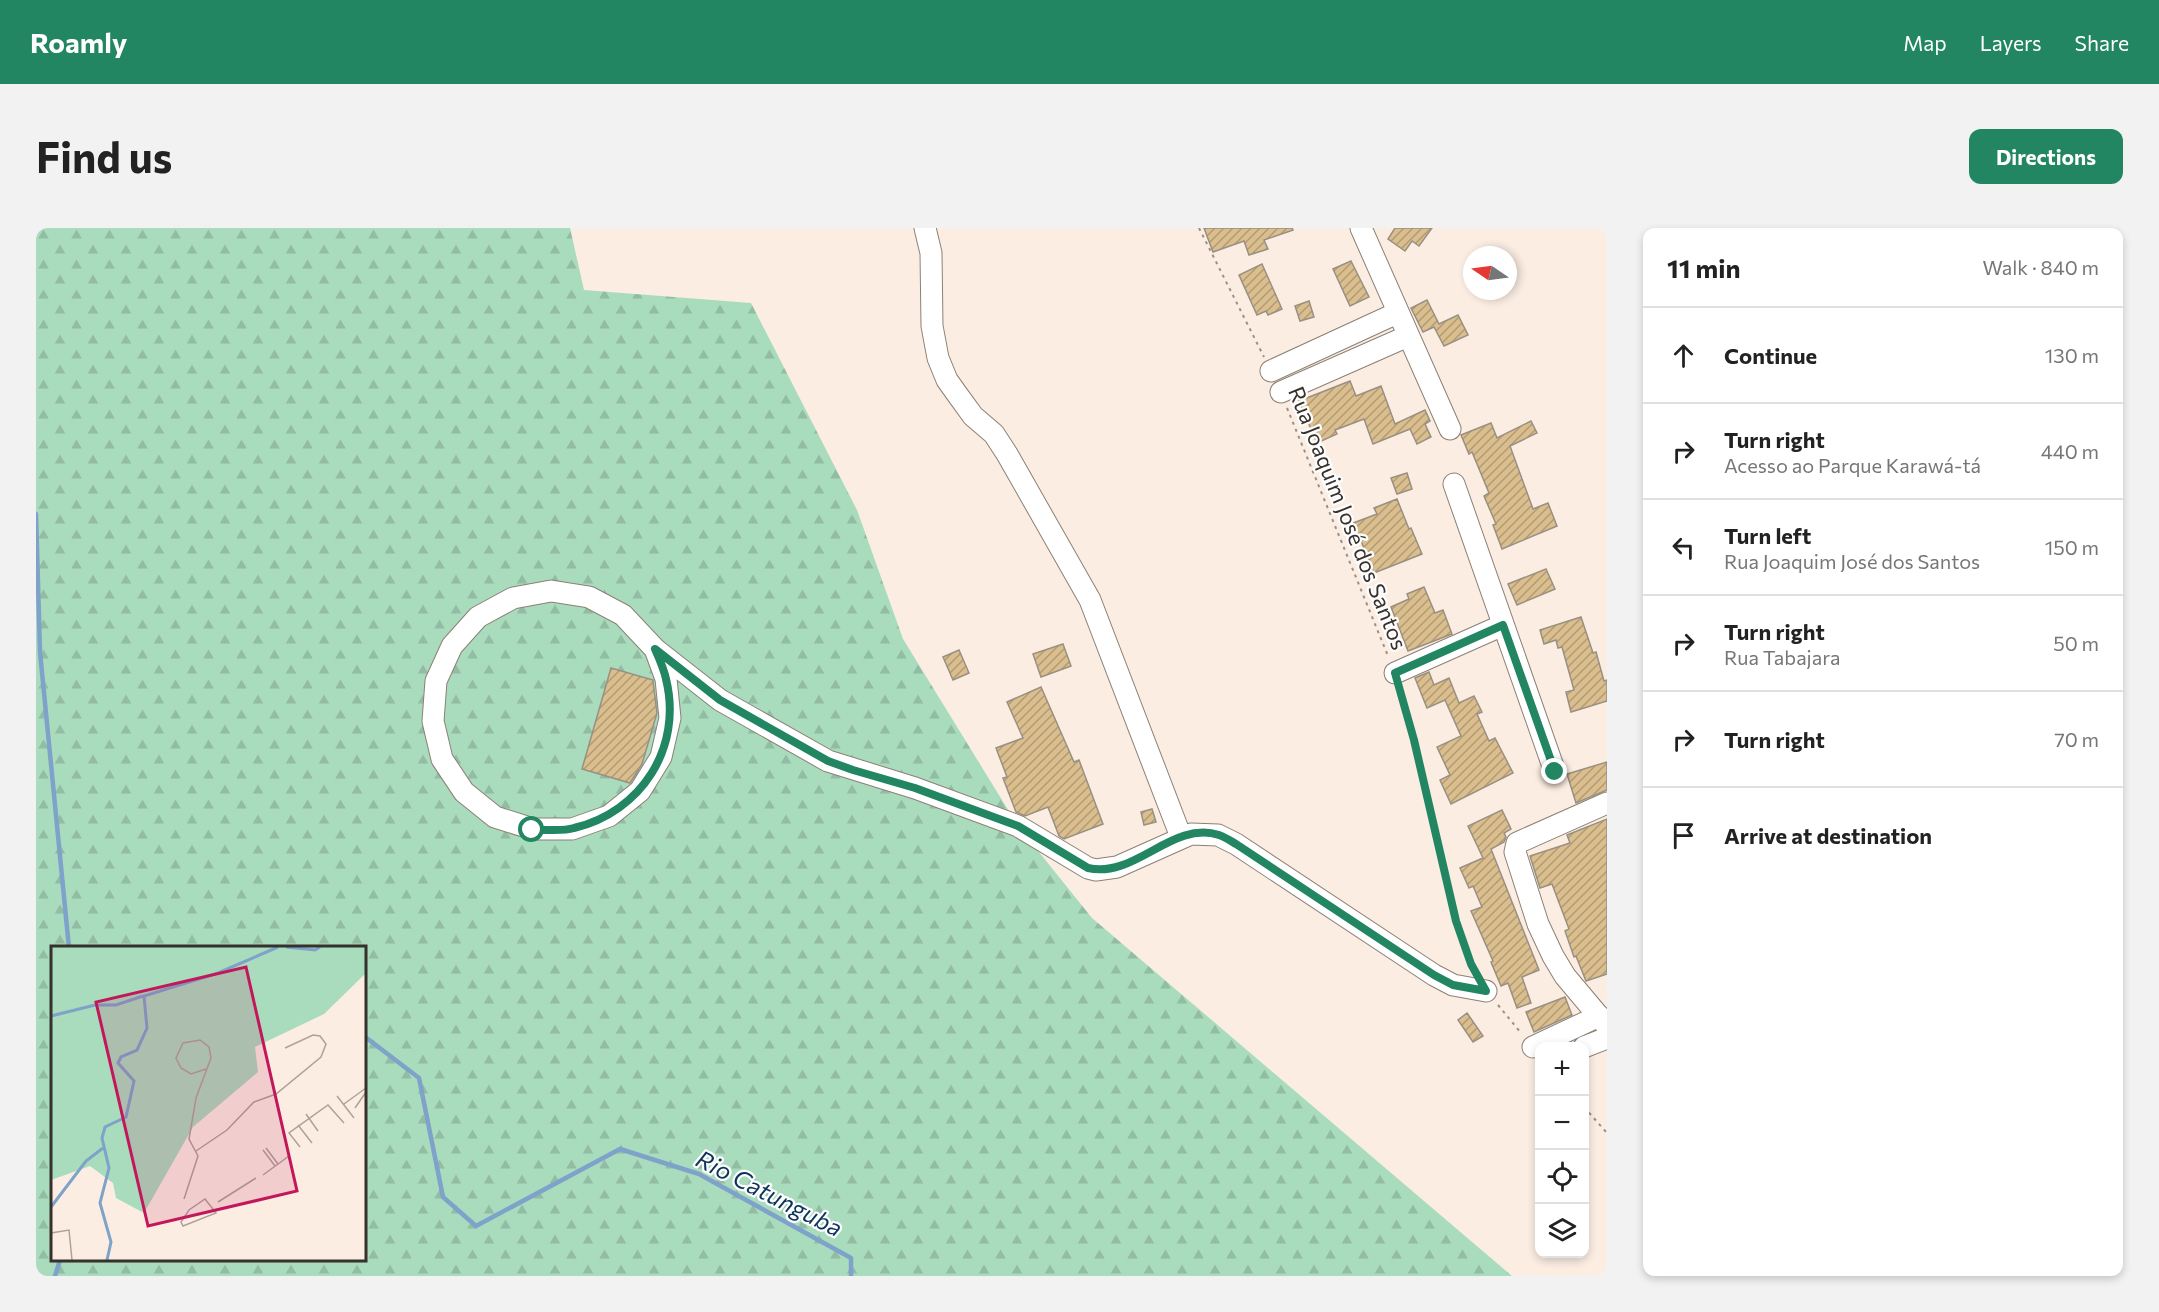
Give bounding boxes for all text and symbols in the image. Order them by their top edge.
text: Roamly [30,25,127,59]
text: Map [1903,30,1947,55]
text: Layers [1980,30,2042,55]
text: Share [2075,30,2129,55]
button: Directions [1969,129,2123,184]
text: Find us [36,130,172,182]
north arrow [1463,246,1517,300]
text: 11 min [1667,252,1740,283]
text: Walk · 840 m [1982,255,2099,279]
icon: ahead [1667,339,1700,372]
text: Continue [1724,342,1817,369]
text: 130 m [2045,343,2099,367]
street label: Rua Joaquim José dos Santos [1283,382,1414,653]
text: Turn right [1724,426,1825,453]
icon: right [1667,435,1700,468]
text: 440 m [2041,439,2099,463]
text: Acesso ao Parque Karawá-tá [1724,453,1981,477]
text: Turn left [1724,522,1811,549]
icon: left [1667,531,1700,564]
text: 150 m [2045,535,2099,559]
text: Rua Joaquim José dos Santos [1724,549,1980,573]
text: Turn right [1724,618,1825,645]
icon: right [1667,627,1700,660]
text: 50 m [2053,631,2099,655]
text: Rua Tabajara [1724,645,1840,669]
icon: right [1667,723,1700,756]
text: Turn right [1724,726,1825,753]
text: 70 m [2054,727,2099,751]
route end [1541,758,1567,784]
route start [518,816,544,842]
icon: arrive [1667,819,1700,852]
text: Arrive at destination [1724,822,1932,849]
inset map [51,946,366,1261]
map controls [1535,1042,1589,1258]
button: + [1535,1042,1589,1096]
button: − [1535,1096,1589,1150]
water label: Rio Catunguba [692,1143,848,1242]
button: locate [1535,1150,1589,1204]
button: layers [1535,1204,1589,1258]

